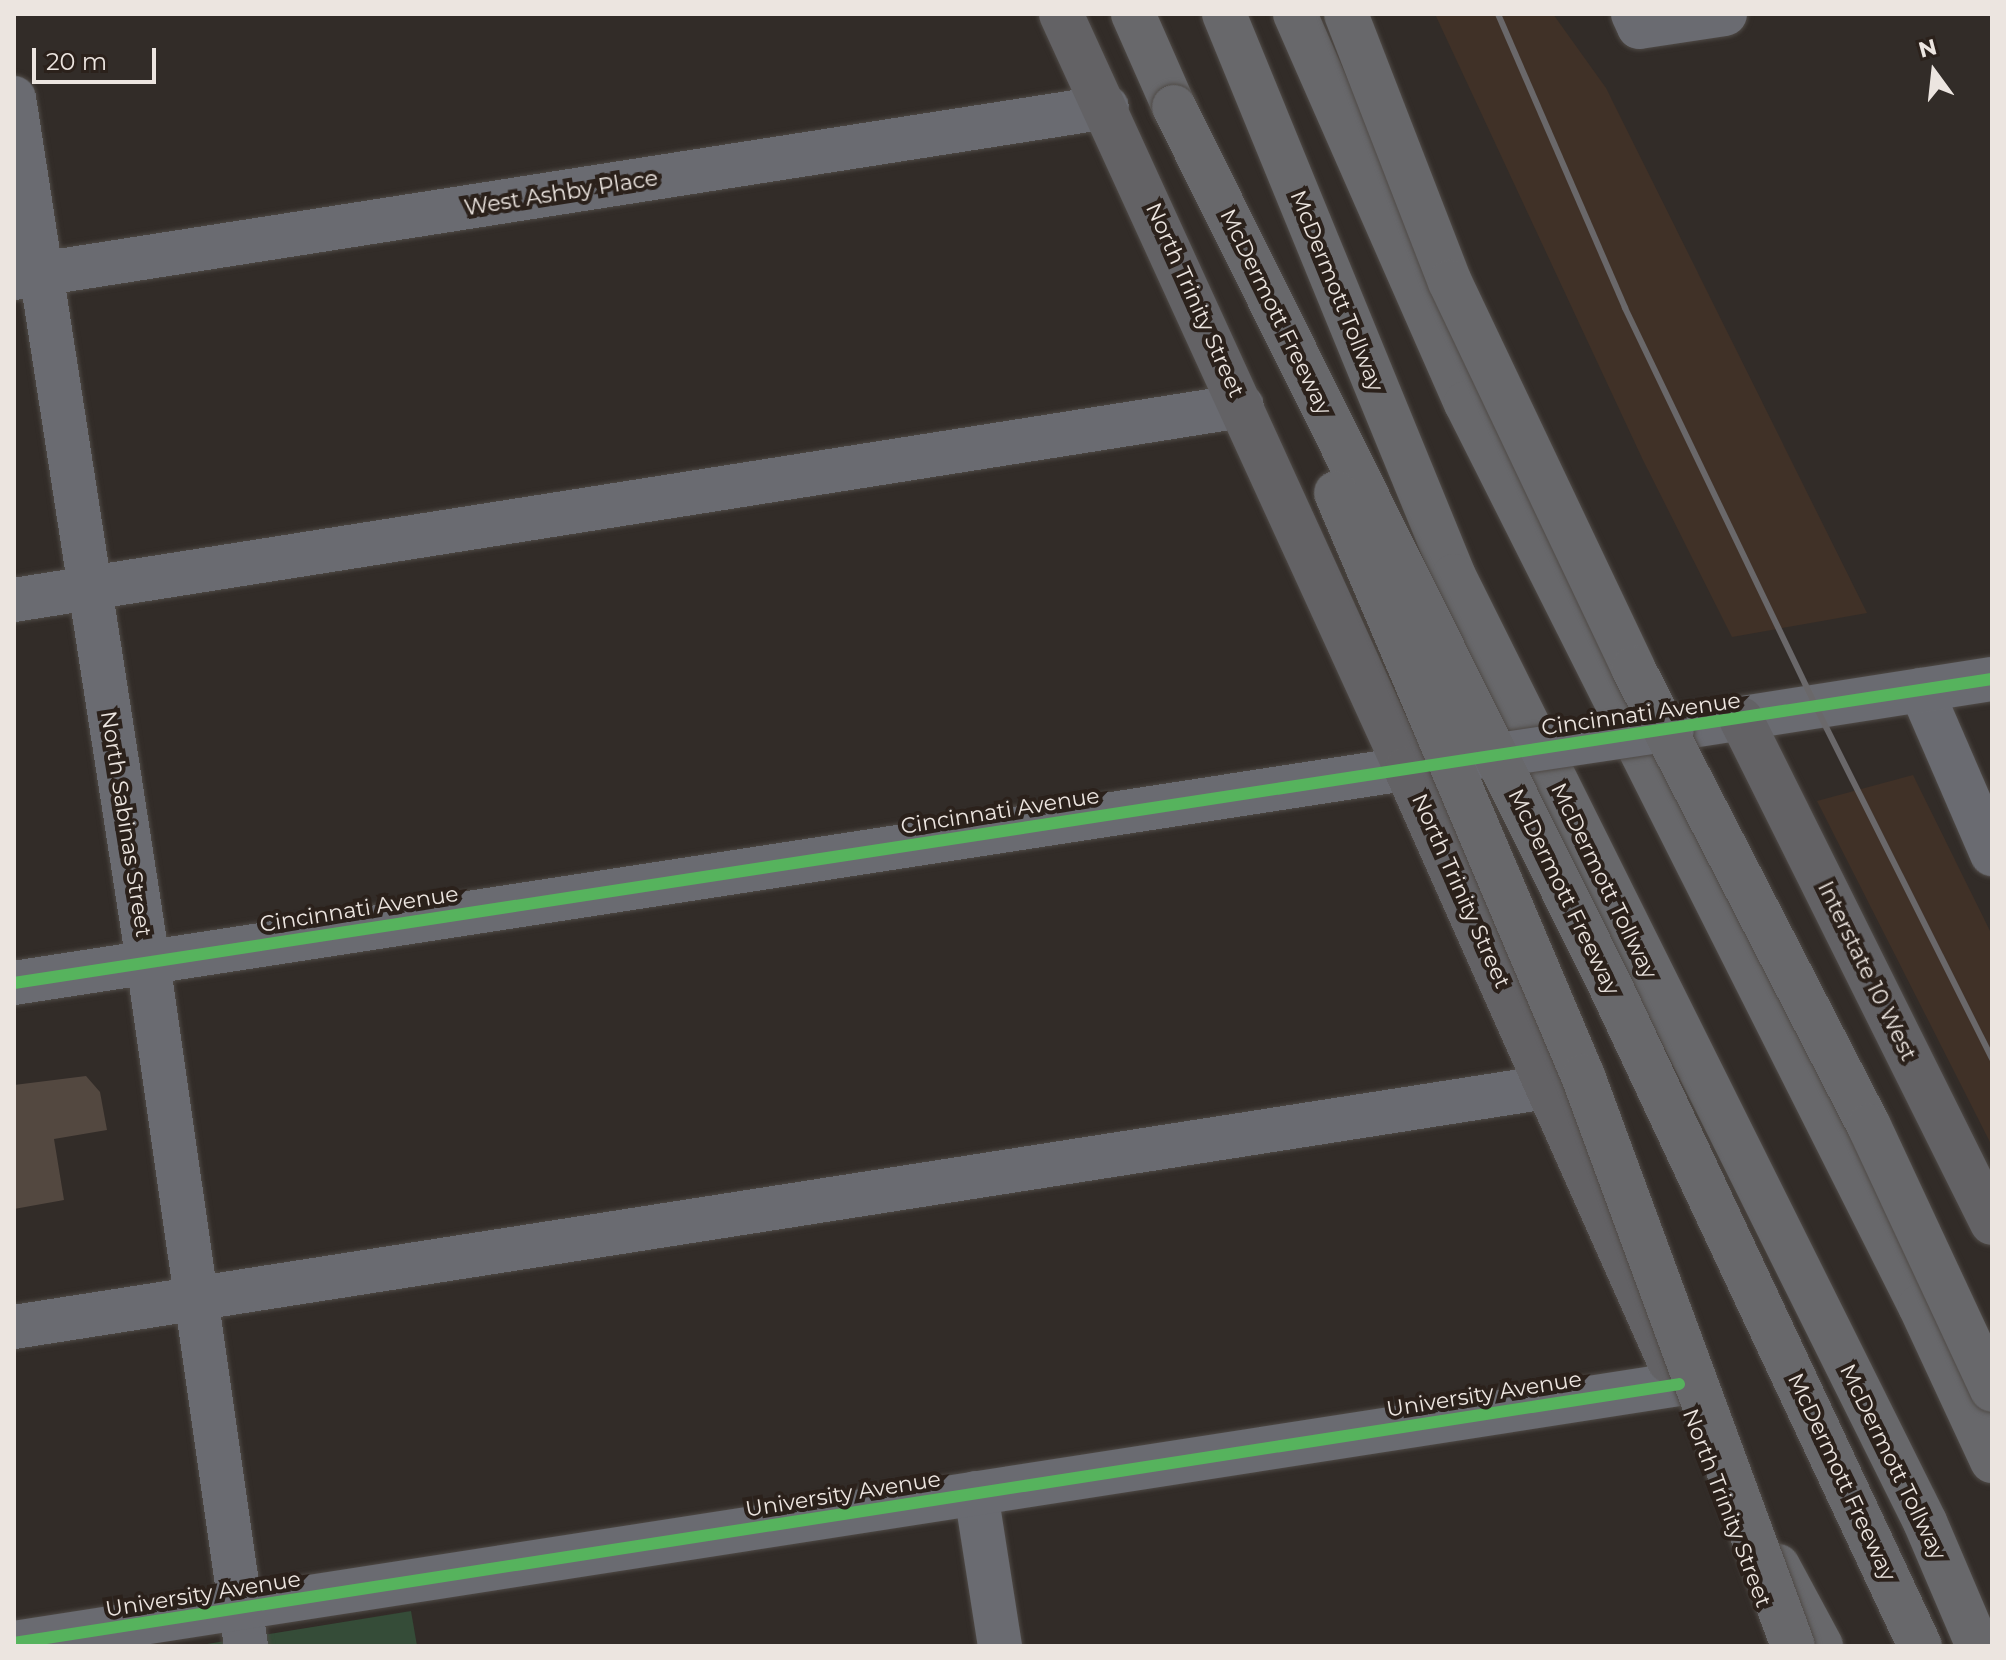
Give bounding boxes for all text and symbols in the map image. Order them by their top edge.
scale bar [36,32,160,82]
north arrow [1894,32,1974,112]
text: N [1916,33,1940,64]
text: 20 m [46,47,107,76]
street label: West Ashby Place [462,165,660,221]
street label: McDermott Tollway [1285,187,1389,395]
street label: North Trinity Street [1140,199,1250,401]
street label: McDermott Freeway [1215,205,1337,419]
street label: Cincinnati Avenue [1540,687,1742,741]
street label: North Sabinas Street [95,709,157,939]
street label: McDermott Tollway [1545,779,1663,983]
street label: Cincinnati Avenue [899,782,1101,840]
street label: McDermott Freeway [1503,785,1625,999]
street label: North Trinity Street [1406,790,1516,992]
street label: Interstate 10 West [1812,877,1922,1065]
street label: Cincinnati Avenue [258,880,460,938]
street label: McDermott Tollway [1834,1360,1952,1564]
street label: University Avenue [1385,1366,1583,1422]
street label: McDermott Freeway [1782,1369,1902,1585]
street label: North Trinity Street [1677,1405,1777,1611]
street label: University Avenue [744,1466,942,1522]
street label: University Avenue [104,1566,302,1622]

